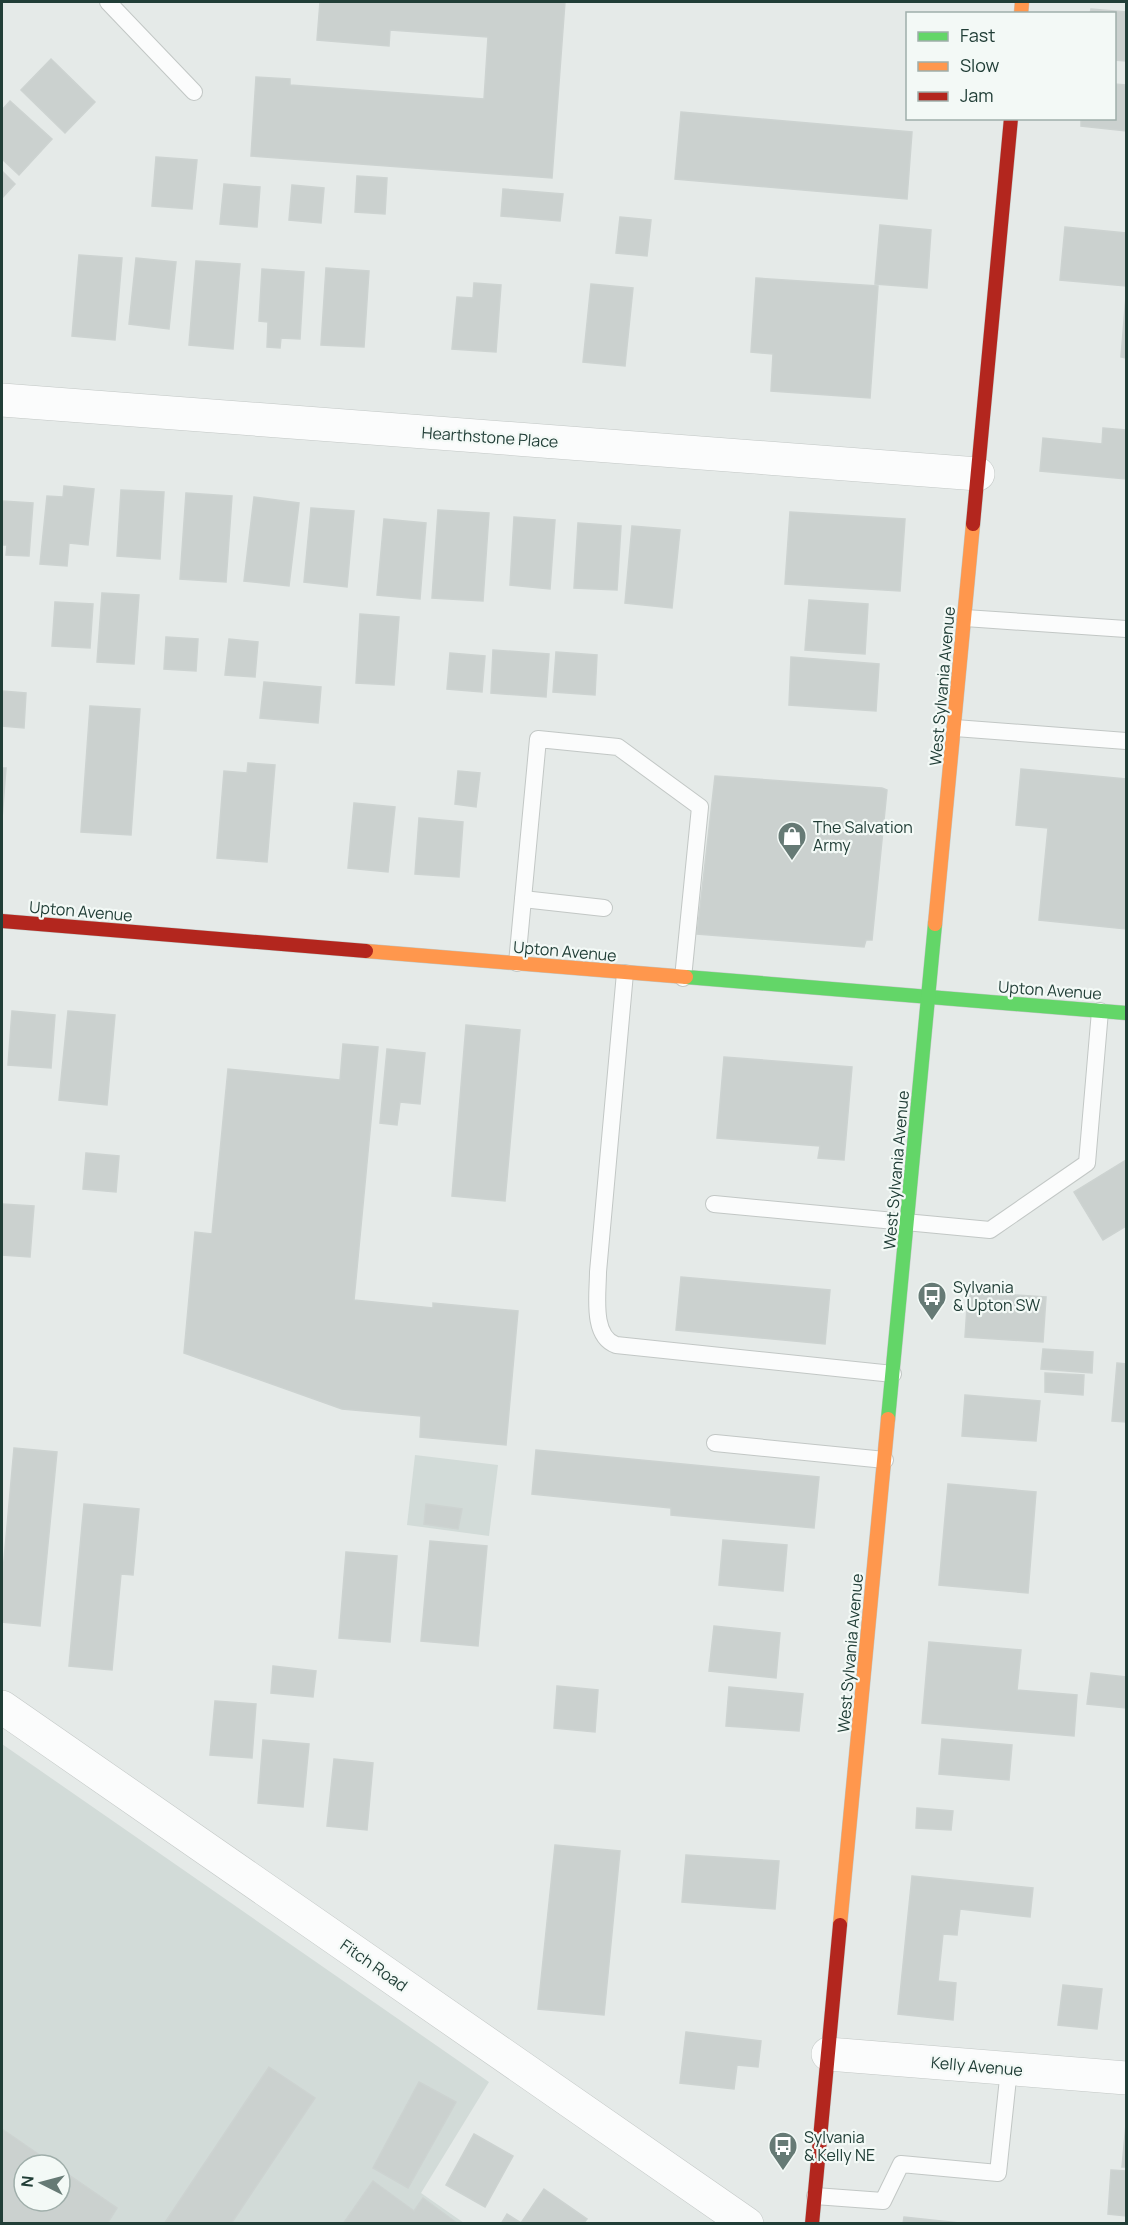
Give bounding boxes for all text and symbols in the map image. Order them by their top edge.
legend [906,12,1116,120]
text: Fast [960,23,995,47]
text: Slow [960,53,1000,77]
text: Jam [960,83,994,107]
street label: Hearthstone Place [421,421,559,453]
street label: West Sylvania Avenue [924,605,960,767]
place label: The Salvation Army [813,816,913,856]
shop icon: The Salvation Army [776,820,808,862]
street label: Upton Avenue [28,896,134,926]
street label: Upton Avenue [512,936,618,966]
street label: Upton Avenue [997,975,1103,1005]
street label: West Sylvania Avenue [878,1089,914,1251]
place label: Sylvania & Upton SW [953,1276,1040,1316]
bus stop icon: Sylvania & Upton SW [916,1280,948,1322]
street label: West Sylvania Avenue [832,1572,868,1734]
street label: Fitch Road [336,1934,412,1996]
street label: Kelly Avenue [930,2051,1024,2081]
place label: Sylvania & Kelly NE [804,2126,875,2166]
bus stop icon: Sylvania & Kelly NE [767,2130,799,2172]
north arrow [12,2153,72,2213]
text: N [16,2175,39,2188]

